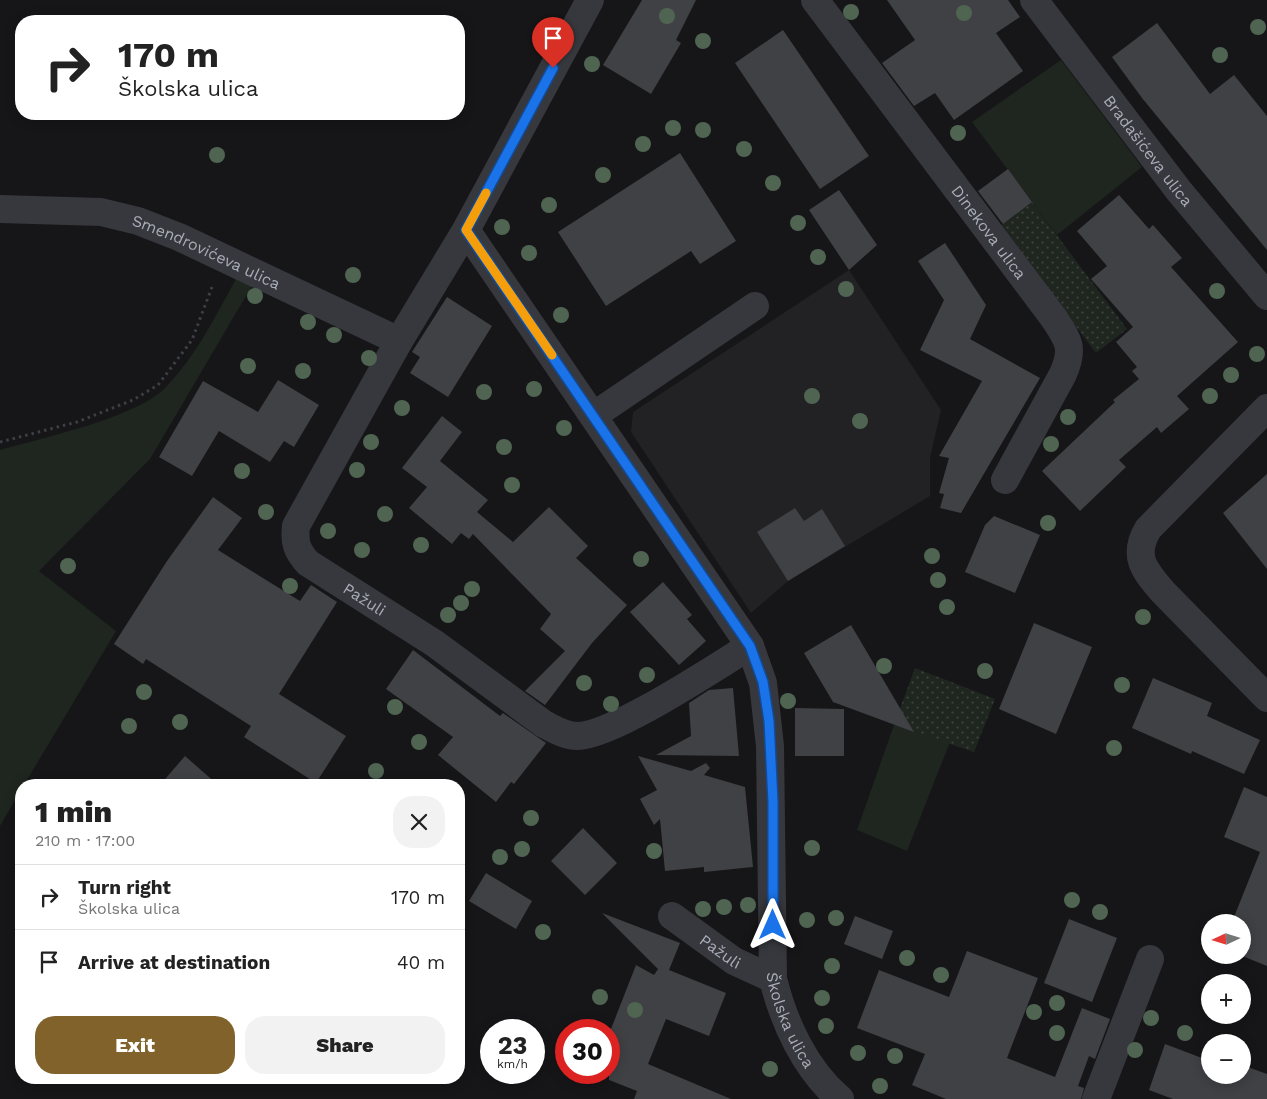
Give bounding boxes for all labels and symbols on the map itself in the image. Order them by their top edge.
pin [532,17,574,68]
street label: Bradašićeva ulica [1100,91,1197,210]
street label: Dinekova ulica [948,181,1031,283]
street label: Smendrovićeva ulica [131,211,284,293]
street label: Pažuli [340,579,389,619]
position arrow [746,898,798,950]
north arrow [1201,914,1251,964]
street label: Pažuli [696,930,744,972]
street label: Školska ulica [763,972,819,1071]
speed limit sign: 30 [555,1019,620,1084]

